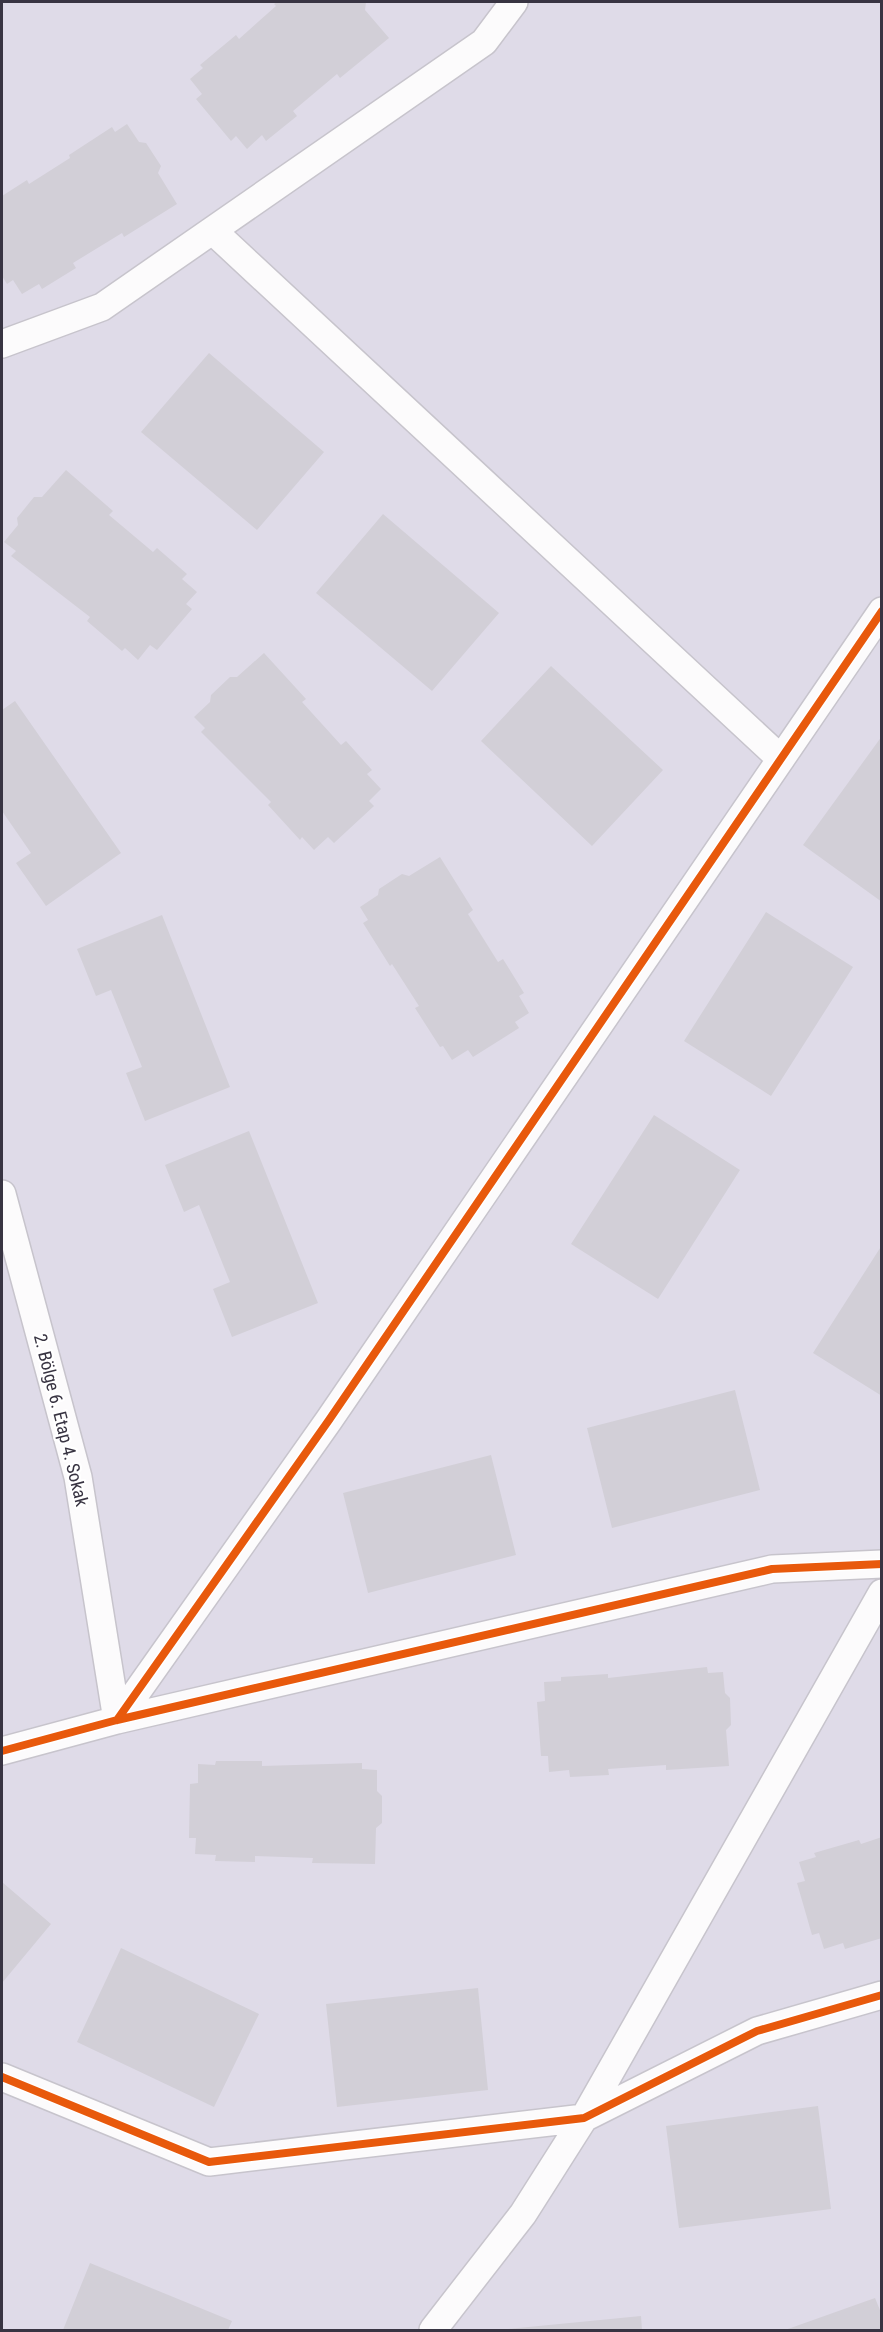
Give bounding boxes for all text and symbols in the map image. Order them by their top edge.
street label: 2. Bölge 6. Etap 4. Sokak [30,1332,93,1508]

